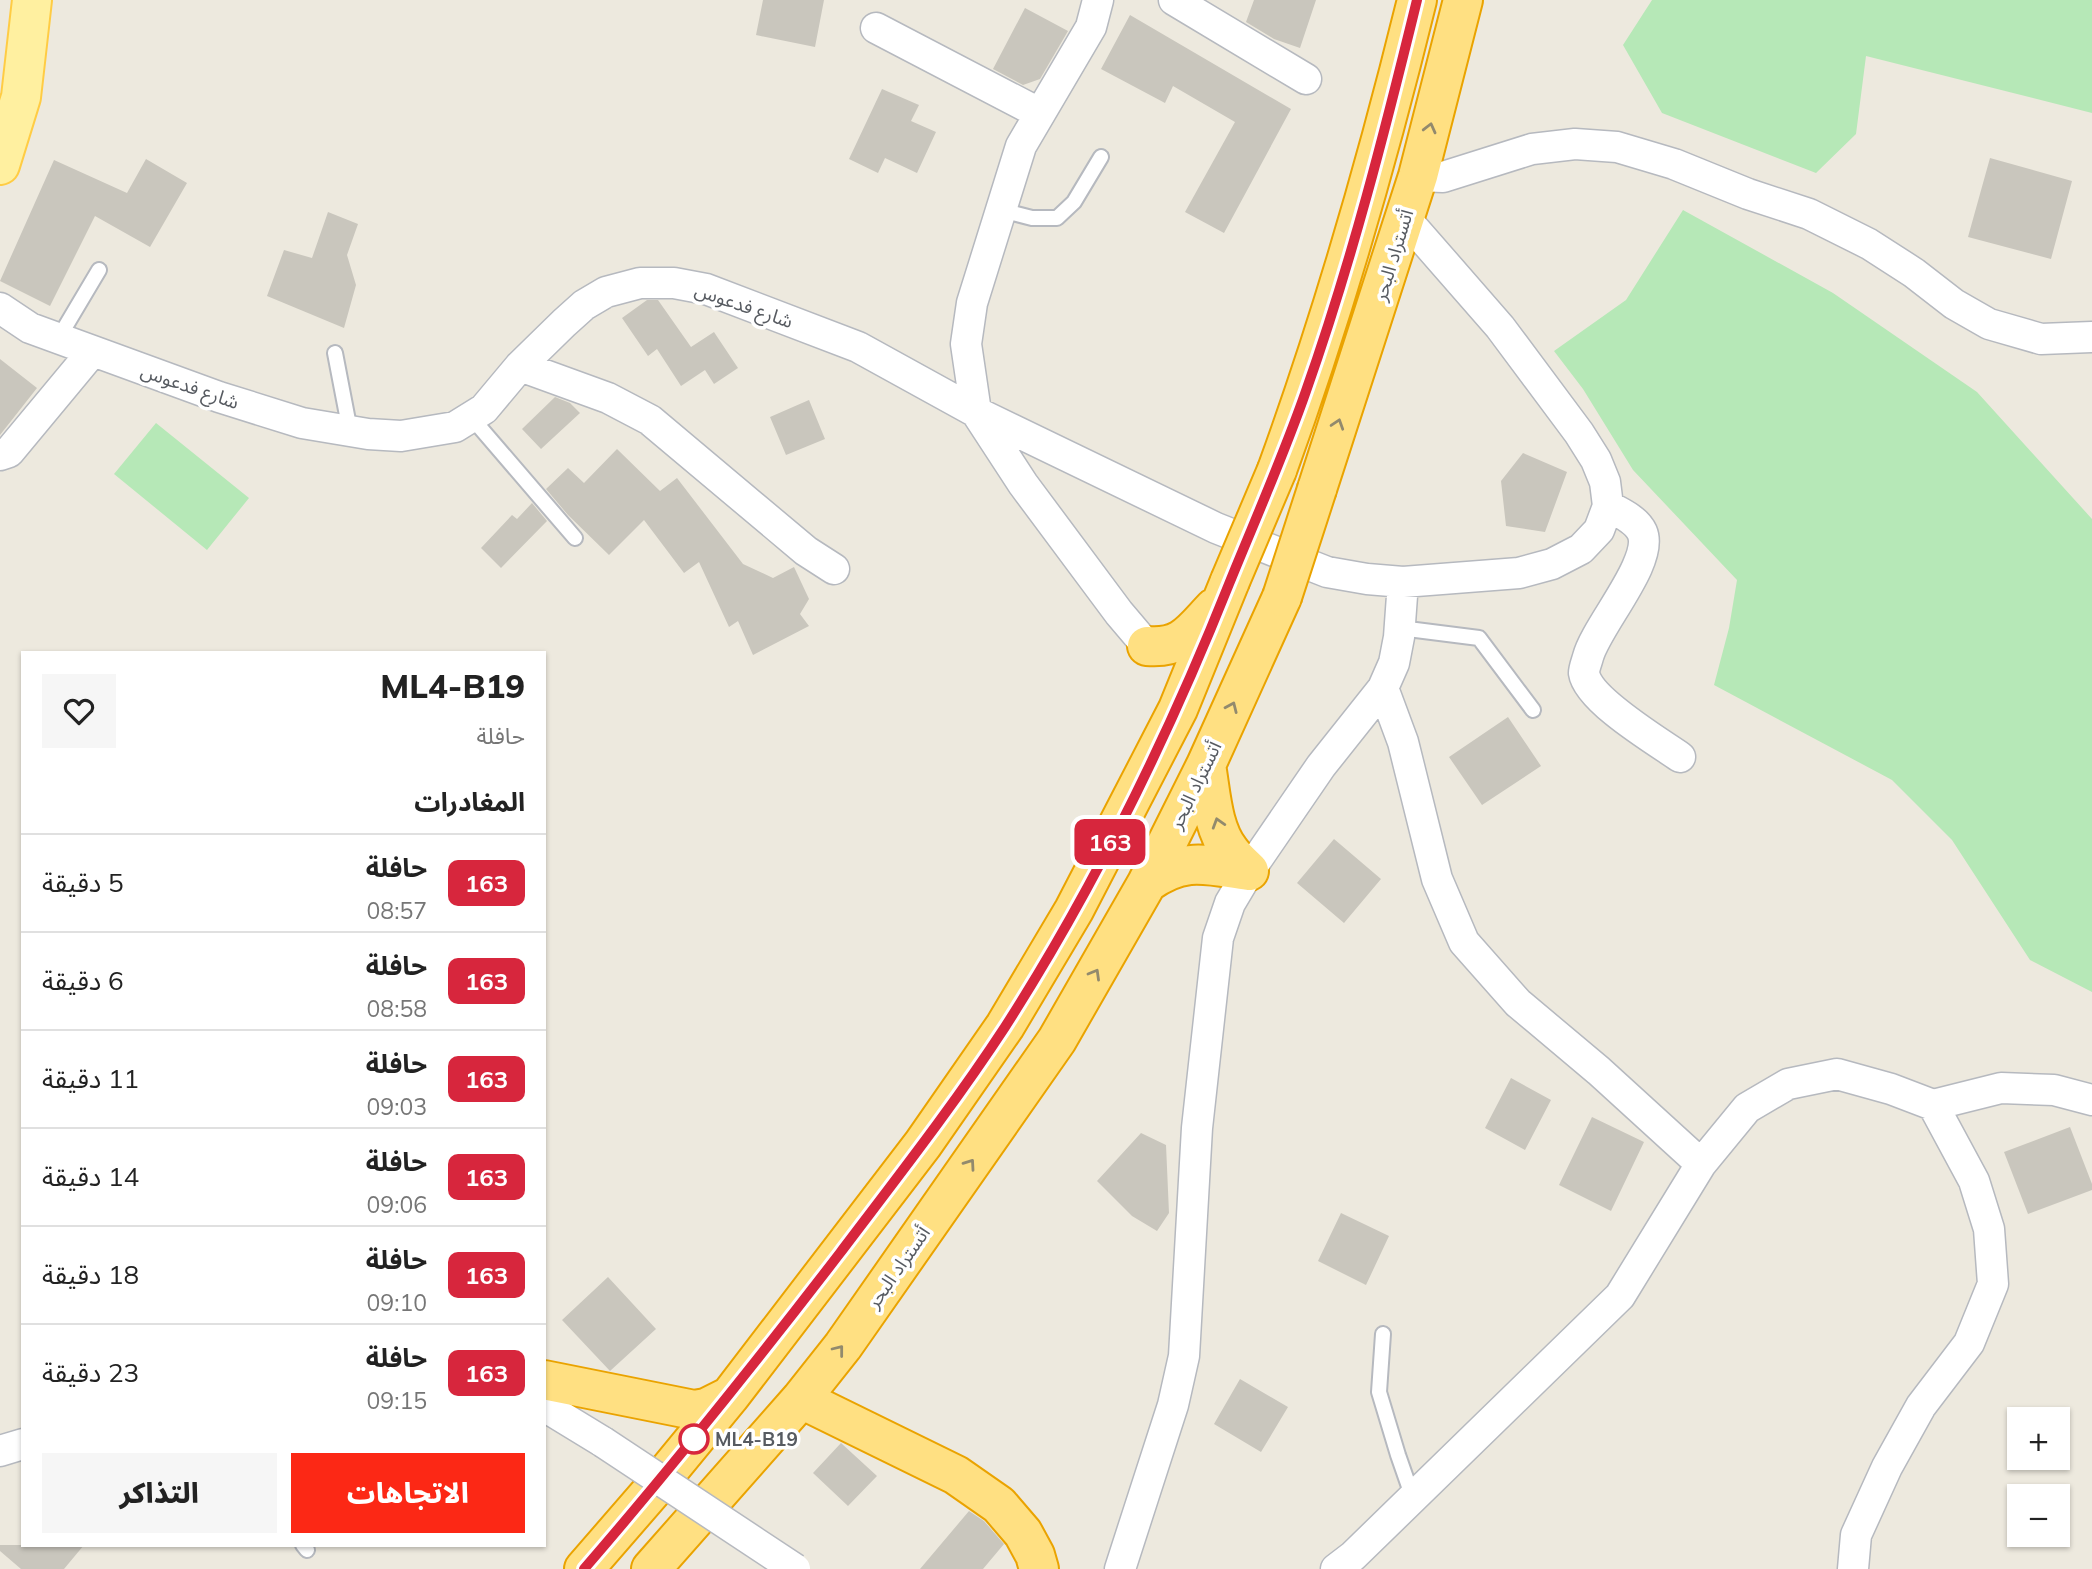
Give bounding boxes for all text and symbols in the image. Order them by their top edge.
one-way arrow [1422,122,1436,134]
street label: أتستراد البحر [1367,206,1418,305]
street label: شارع فدعوس [691,277,796,335]
street label: شارع فدعوس [137,358,242,416]
one-way arrow [1330,419,1344,431]
text: ML4-B19 [380,665,525,706]
button: heart [42,674,116,748]
one-way arrow [1224,702,1238,714]
text: حافلة [476,721,525,750]
street label: أتستراد البحر [1163,737,1227,834]
text: المغادرات [414,785,525,818]
one-way arrow [1211,817,1226,829]
line badge: 163 [1070,819,1150,865]
text: 163 [1088,827,1132,857]
text: حافلة [366,851,427,884]
text: 5 دقيقة [42,866,124,899]
text: 163 [465,868,508,898]
text: 08:57 [367,896,427,925]
text: حافلة [366,949,427,982]
text: 6 دقيقة [42,964,124,997]
text: 163 [465,966,508,996]
one-way arrow [1087,969,1100,982]
text: 08:58 [367,994,427,1023]
text: حافلة [366,1047,427,1080]
text: 11 دقيقة [42,1062,139,1095]
text: 163 [465,1064,508,1094]
text: 09:03 [367,1092,427,1121]
text: حافلة [366,1145,427,1178]
one-way arrow [962,1159,974,1172]
text: 14 دقيقة [42,1160,139,1193]
text: 163 [465,1162,508,1192]
text: 09:06 [367,1190,427,1219]
street label: أتستراد البحر [860,1221,935,1313]
text: حافلة [366,1243,427,1276]
text: 18 دقيقة [42,1258,139,1291]
text: 163 [465,1260,508,1290]
text: 09:10 [367,1288,427,1317]
text: حافلة [366,1341,427,1374]
one-way arrow [830,1345,843,1358]
text: 23 دقيقة [42,1356,139,1389]
text: 163 [465,1358,508,1388]
text: 09:15 [367,1386,427,1415]
map controls [2007,1407,2070,1547]
button: + [2007,1407,2070,1470]
marker: ML4-B19 [679,1424,709,1454]
place label: ML4-B19 [715,1427,798,1451]
button: التذاكر [42,1453,277,1533]
button: الاتجاهات [291,1453,525,1533]
button: − [2007,1484,2070,1547]

